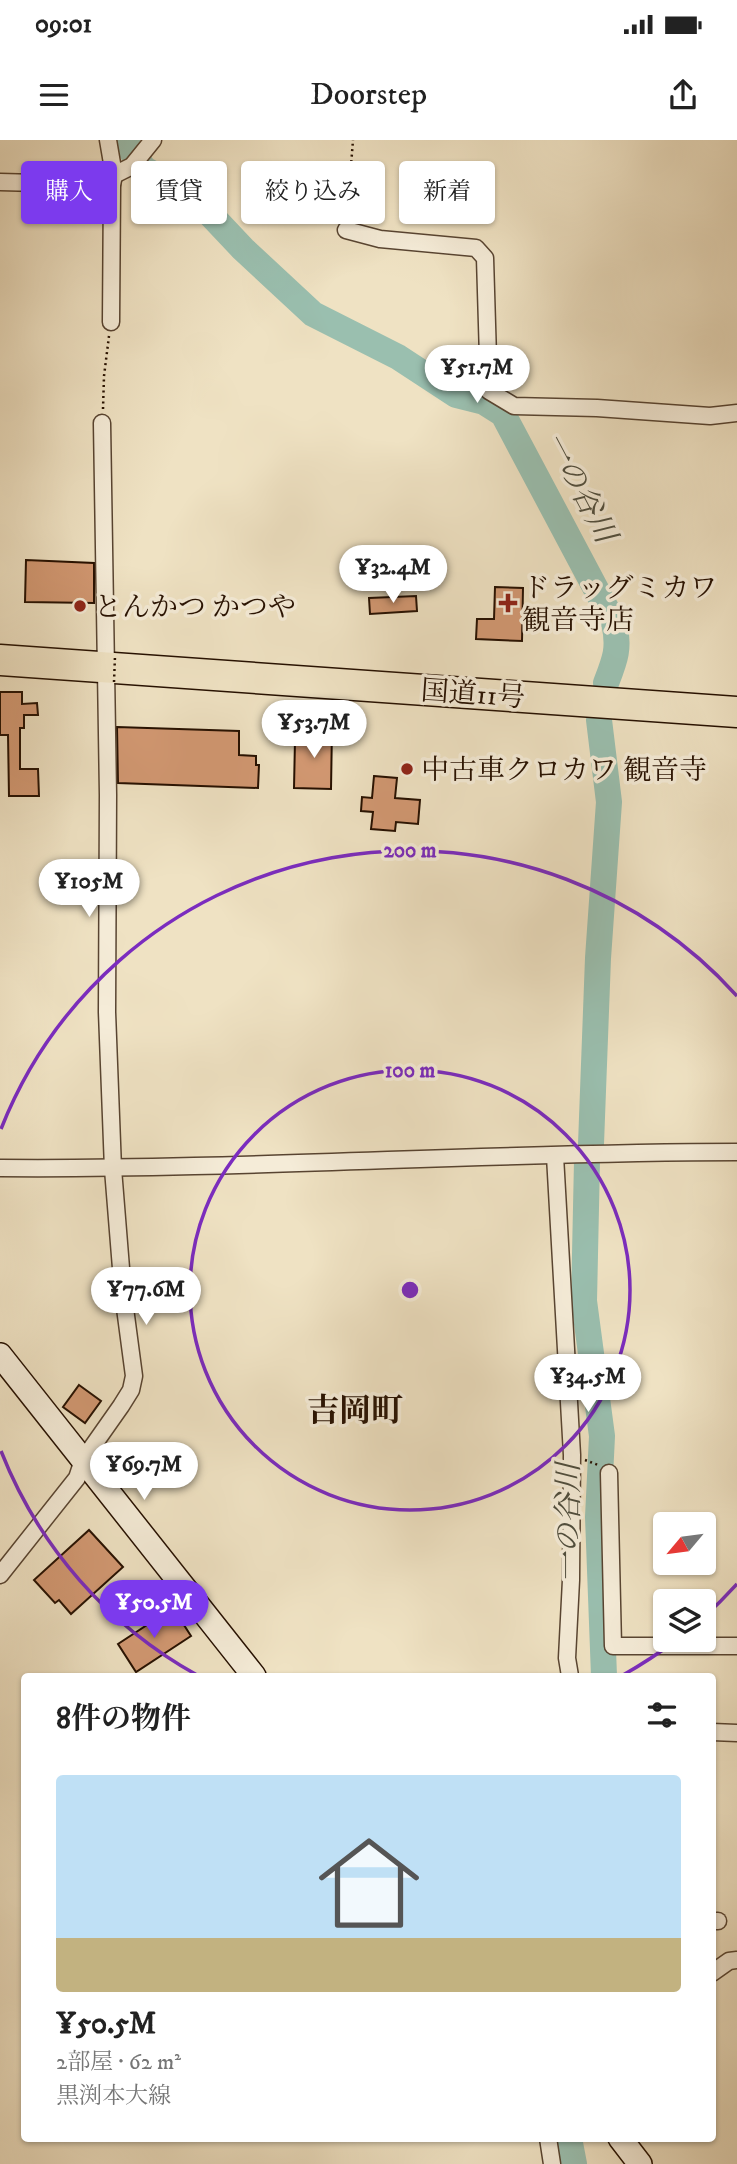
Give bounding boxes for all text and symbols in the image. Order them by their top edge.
text: 09:01 [35,8,92,41]
text: Doorstep [310,75,427,115]
icon: menu [35,76,73,114]
icon: share [664,76,702,114]
chip: 購入 [21,161,117,224]
chip: 賃貸 [131,161,227,224]
chip: 絞り込み [241,161,385,224]
chip: 新着 [399,161,495,224]
pin: ¥51.7M [420,345,534,405]
text: ¥51.7M [441,353,513,382]
water label: 一の谷川 [534,426,625,552]
pin: ¥32.4M [336,546,450,605]
text: ¥32.4M [355,553,431,582]
place label: ドラッグミカワ 観音寺店 [522,571,717,638]
place label: とんかつ かつや [94,590,296,625]
marker: ドラッグミカワ 観音寺店 [500,595,516,611]
marker: とんかつ かつや [72,598,88,614]
street label: 国道11号 [420,673,526,716]
pin: ¥53.7M [257,700,371,760]
text: ¥53.7M [278,708,350,737]
place label: 中古車クロカワ 観音寺 [421,753,707,788]
marker: 中古車クロカワ 観音寺 [399,761,415,777]
text: 200 m [383,838,437,864]
pin: ¥105M [40,860,138,919]
text: ¥105M [55,867,123,896]
text: 100 m [385,1058,435,1084]
pin: ¥77.6M [89,1268,203,1327]
text: ¥77.6M [107,1275,185,1304]
centre of rings [398,1278,422,1302]
pin: ¥34.5M [531,1354,645,1414]
text: ¥34.5M [550,1362,626,1391]
district label: 吉岡町 [307,1392,403,1432]
pin: ¥69.7M [87,1442,201,1502]
text: ¥69.7M [106,1450,182,1479]
water label: 一の谷川 [551,1460,588,1583]
north arrow [653,1512,716,1575]
map controls [653,1512,716,1652]
pin: ¥50.5M [97,1580,211,1640]
text: ¥50.5M [116,1588,192,1617]
button: layers [653,1589,716,1652]
icon: filters [643,1696,681,1734]
text: 8件の物件 [56,1701,191,1738]
icon: home [306,1820,432,1946]
text: ¥50.5M [56,2006,156,2043]
text: 2部屋 · 62 m² [56,2048,181,2077]
text: 黒渕本大線 [56,2082,171,2111]

